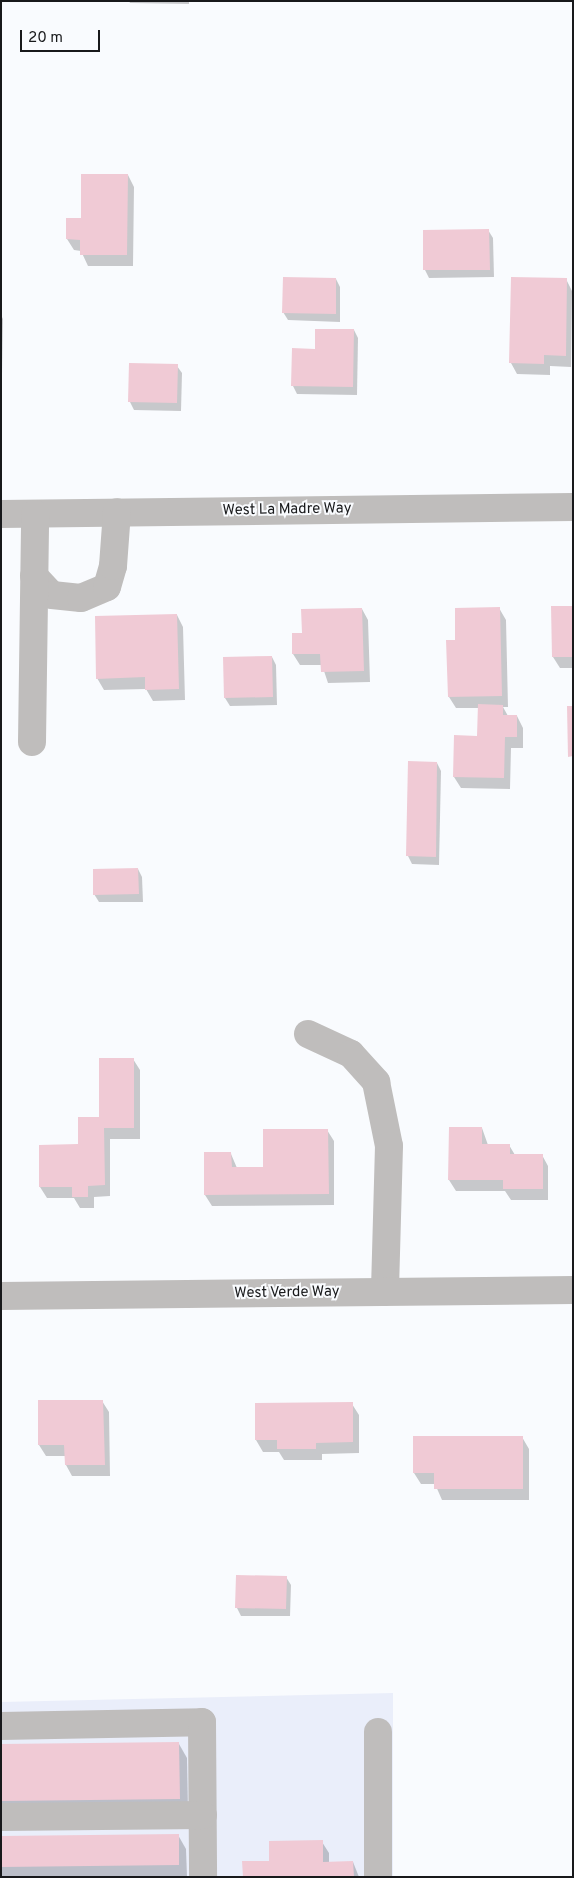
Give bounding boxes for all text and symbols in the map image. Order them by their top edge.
scale bar [22,20,102,52]
text: 20 m [28,29,63,48]
street label: West La Madre Way [222,500,352,520]
street label: West Verde Way [234,1283,340,1303]

